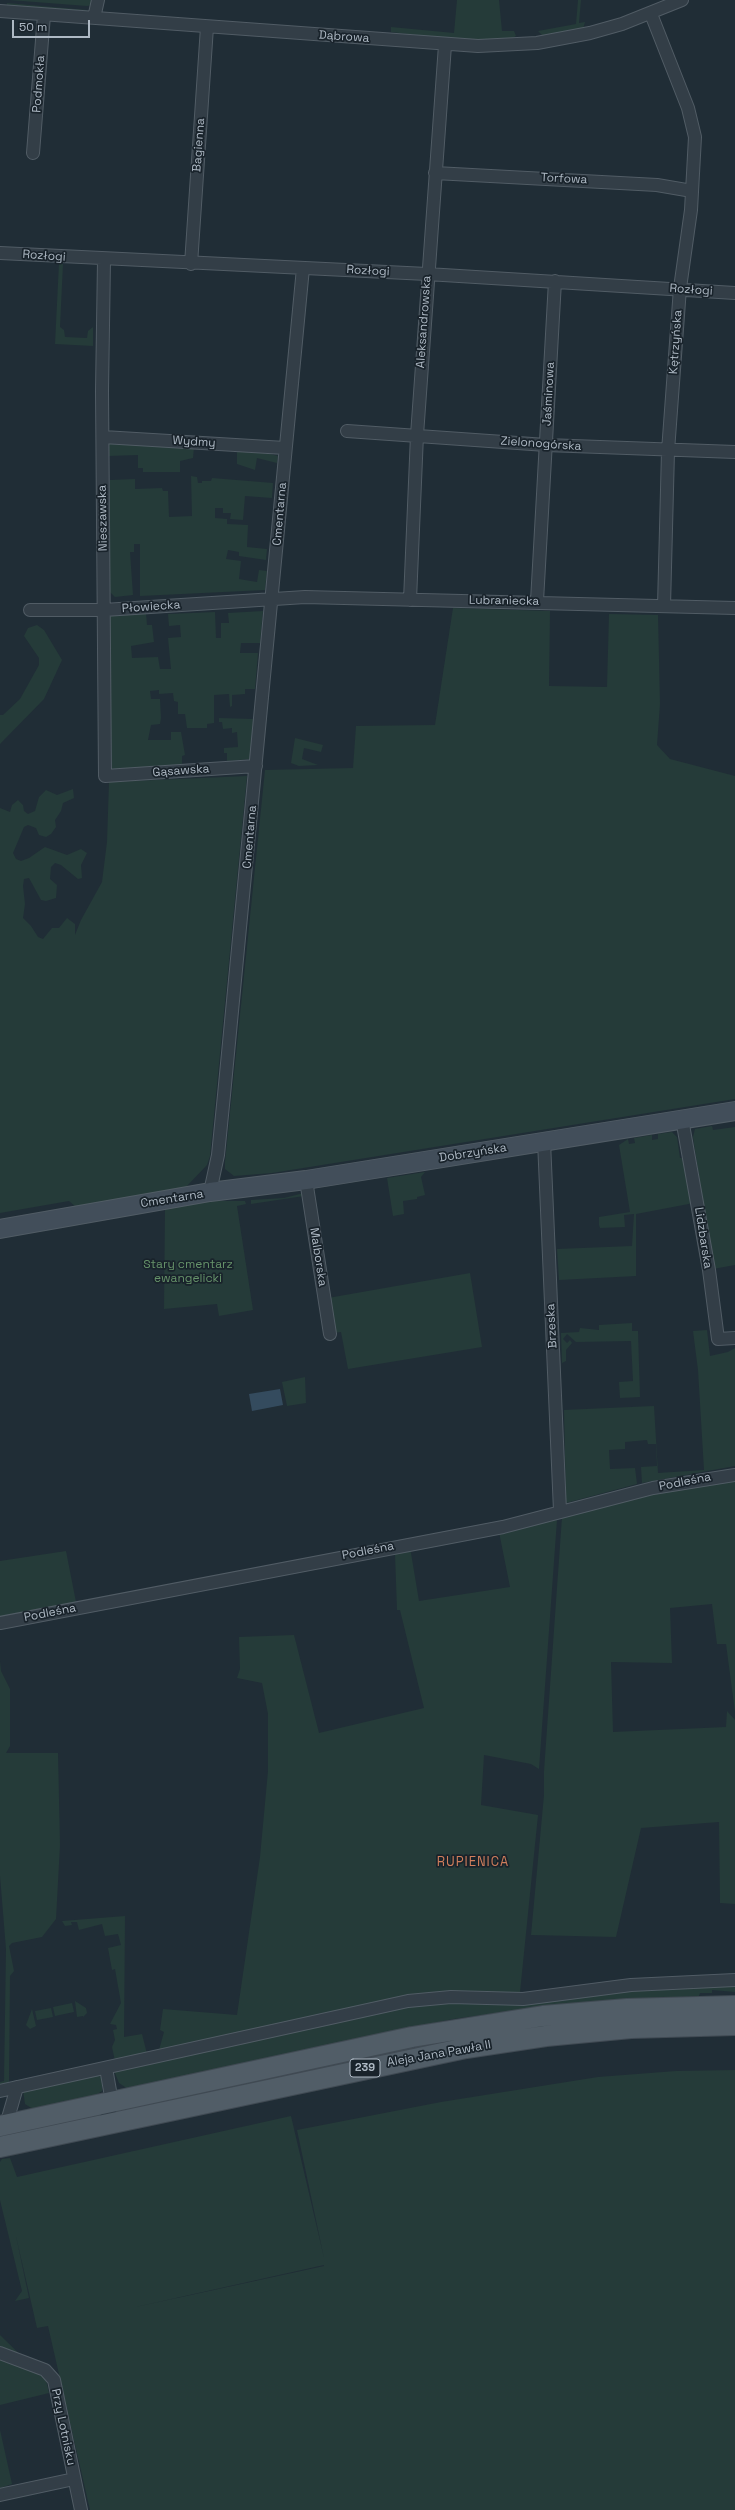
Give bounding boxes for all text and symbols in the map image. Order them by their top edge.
scale bar [14,12,92,38]
text: 50 m [19,19,47,35]
street label: Dąbrowa [318,28,370,46]
street label: Podmokła [30,55,48,113]
street label: Bagienna [190,118,208,172]
street label: Torfowa [540,171,588,187]
street label: Rozłogi [22,247,66,265]
street label: Rozłogi [346,263,390,279]
street label: Aleksandrowska [414,275,434,369]
street label: Rozłogi [669,281,713,299]
street label: Kętrzyńska [667,309,685,375]
street label: Jaśminowa [540,362,558,426]
street label: Wydmy [172,433,216,451]
street label: Zielonogórska [500,434,582,454]
street label: Cmentarna [270,482,290,546]
street label: Nieszawska [95,485,111,551]
street label: Lubraniecka [469,593,539,609]
street label: Płowiecka [121,598,181,616]
street label: Gąsawska [152,762,210,780]
street label: Cmentarna [240,805,260,869]
street label: Dobrzyńska [438,1141,508,1165]
street label: Cmentarna [140,1187,204,1211]
street label: Lidzbarska [691,1206,715,1270]
street label: Malborska [306,1227,330,1287]
park label: Stary cmentarz ewangelicki [143,1258,233,1286]
street label: Brzeska [544,1303,560,1349]
street label: Podleśna [658,1470,712,1494]
street label: Podleśna [341,1539,395,1563]
street label: Podleśna [23,1601,77,1625]
district label: RUPIENICA [437,1854,509,1870]
street label: Aleja Jana Pawła II [386,2038,492,2070]
road number: 239 [350,2059,380,2077]
street label: Przy Lotnisku [48,2387,78,2467]

